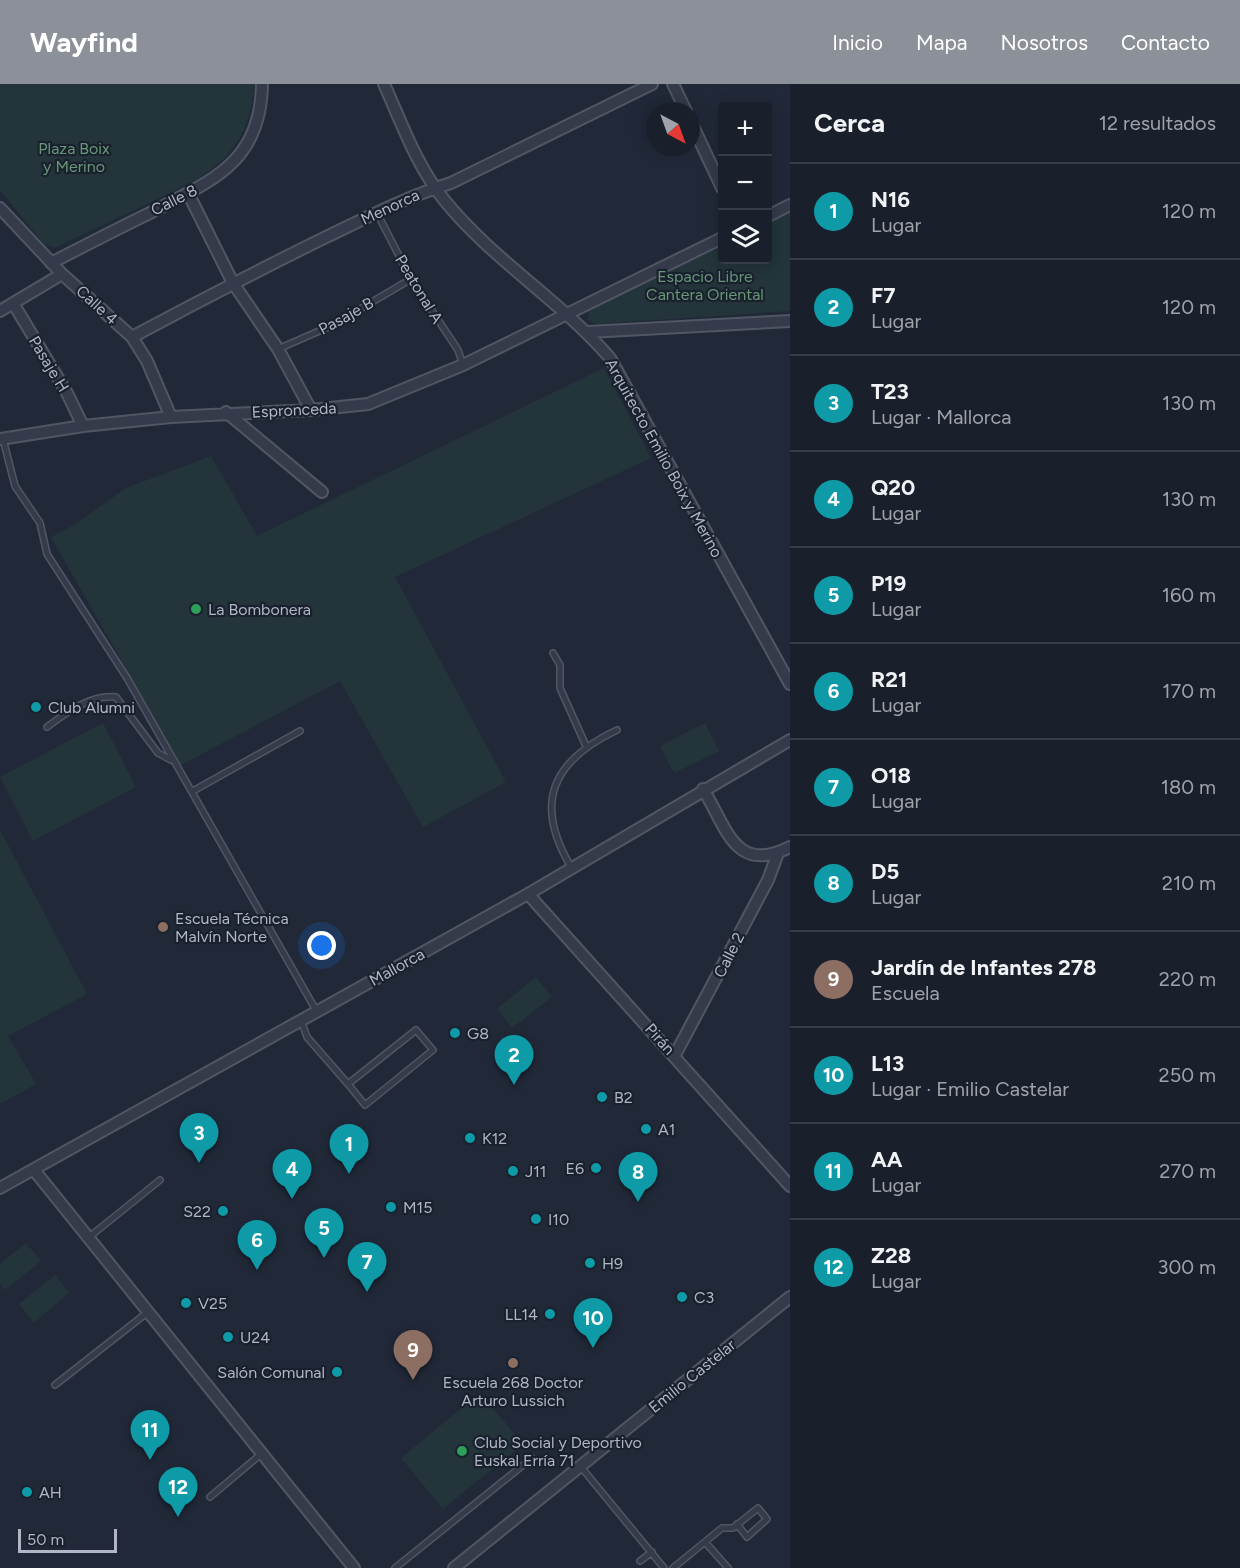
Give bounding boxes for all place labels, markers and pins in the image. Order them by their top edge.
place label: La Bombonera [208,600,311,619]
marker: La Bombonera [189,602,203,616]
place label: Club Alumni [48,698,135,717]
marker: Club Alumni [29,700,43,714]
place label: Escuela Técnica Malvín Norte [175,909,289,946]
marker: Escuela Técnica Malvín Norte [156,920,170,934]
place label: G8 [467,1024,489,1043]
marker: G8 [448,1026,462,1040]
pin: 2 [494,1036,534,1085]
place label: B2 [614,1088,633,1107]
marker: B2 [595,1090,609,1104]
pin: 3 [180,1114,218,1163]
place label: A1 [658,1120,675,1139]
marker: A1 [639,1122,653,1136]
pin: 1 [330,1124,368,1174]
place label: K12 [482,1129,507,1148]
marker: K12 [463,1131,477,1145]
pin: 4 [272,1150,312,1199]
pin: 8 [618,1152,658,1202]
place label: E6 [565,1159,584,1178]
marker: E6 [589,1161,603,1175]
place label: J11 [525,1162,546,1181]
marker: J11 [506,1164,520,1178]
place label: M15 [403,1198,432,1217]
marker: M15 [384,1200,398,1214]
place label: S22 [183,1202,211,1221]
marker: S22 [216,1204,230,1218]
pin: 5 [304,1208,344,1258]
place label: I10 [548,1210,569,1229]
marker: I10 [529,1212,543,1226]
pin: 6 [238,1220,276,1270]
pin: 7 [348,1242,386,1292]
place label: H9 [602,1254,623,1273]
marker: H9 [583,1256,597,1270]
place label: C3 [694,1288,714,1307]
marker: C3 [675,1290,689,1304]
place label: V25 [198,1294,227,1313]
marker: V25 [179,1296,193,1310]
pin: 10 [574,1298,612,1348]
place label: LL14 [505,1305,538,1324]
marker: LL14 [543,1307,557,1321]
place label: U24 [240,1328,270,1347]
marker: U24 [221,1330,235,1344]
pin: 9 [394,1330,432,1380]
marker: Escuela 268 Doctor Arturo Lussich [506,1356,520,1370]
place label: Salón Comunal [217,1363,325,1382]
marker: Salón Comunal [330,1365,344,1379]
place label: Escuela 268 Doctor Arturo Lussich [443,1373,584,1410]
pin: 11 [130,1410,170,1460]
place label: Club Social y Deportivo Euskal Erría 71 [474,1433,642,1470]
marker: Club Social y Deportivo Euskal Erría 71 [455,1444,469,1458]
pin: 12 [158,1468,198,1517]
place label: AH [39,1483,62,1502]
marker: AH [20,1485,34,1499]

